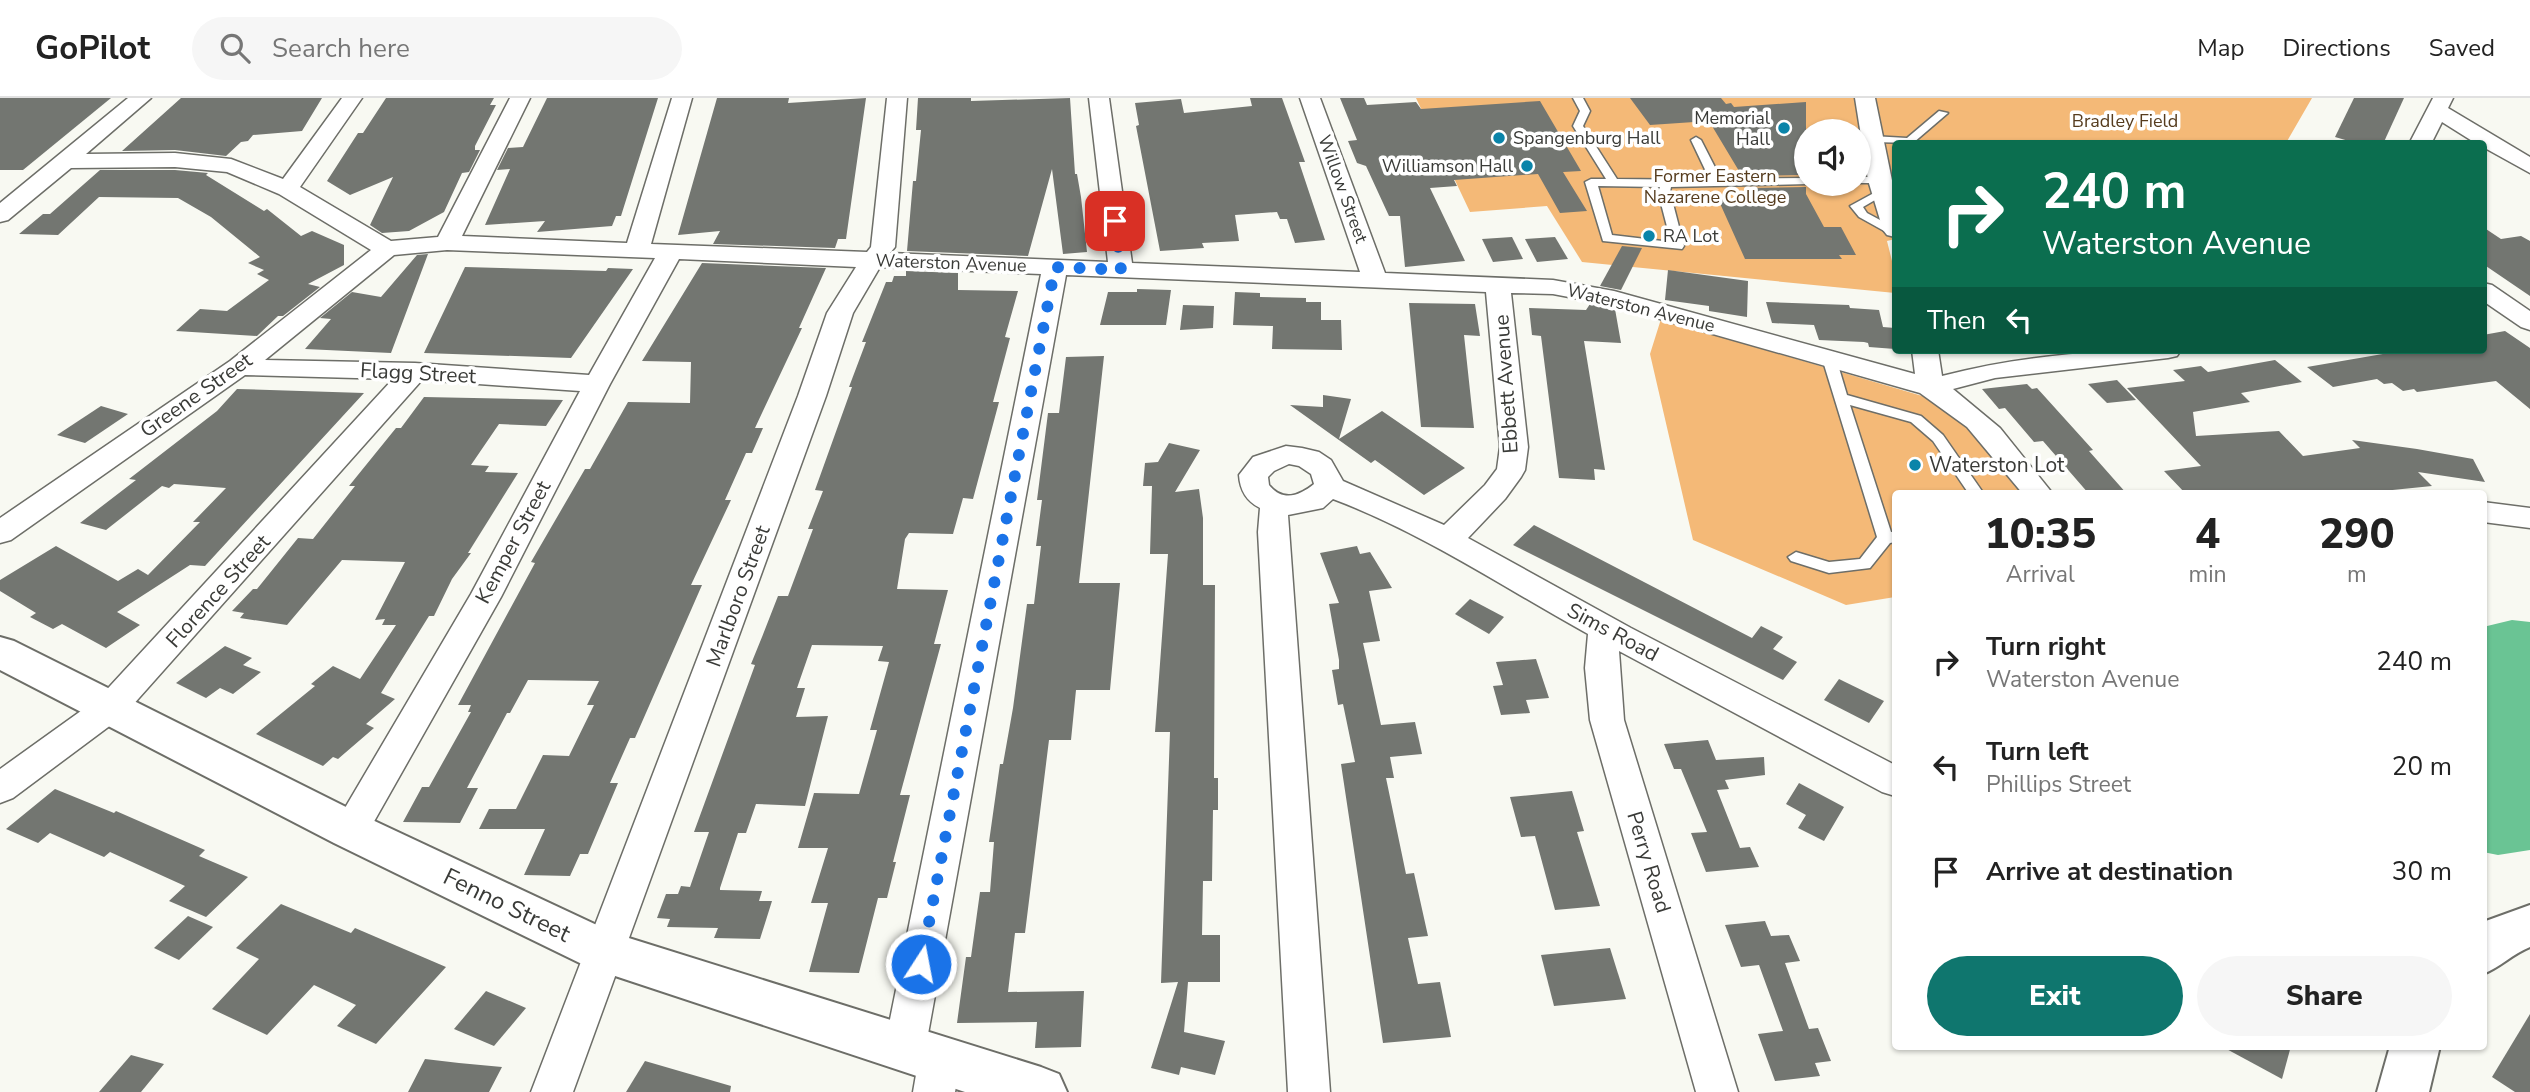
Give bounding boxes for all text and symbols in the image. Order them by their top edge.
search box [192,17,682,80]
text: GoPilot [35,26,150,71]
icon: search [216,29,254,67]
text: Search here [272,31,410,66]
text: Map [2197,32,2244,64]
text: Directions [2282,32,2391,64]
text: Saved [2429,32,2495,64]
place label: Memorial Hall [1694,106,1771,151]
park label: Bradley Field [2072,109,2178,133]
map controls [1794,119,1871,196]
button: sound [1794,119,1871,196]
marker: Memorial Hall [1776,120,1792,136]
place label: Spangenburg Hall [1513,126,1661,150]
marker: Spangenburg Hall [1491,130,1507,146]
street label: Willow Street [1312,132,1374,247]
place label: Williamson Hall [1382,154,1514,178]
marker: Williamson Hall [1519,158,1535,174]
text: 240 m [2042,158,2186,225]
park label: Former Eastern Nazarene College [1644,164,1786,209]
icon: right [1927,168,2018,259]
pin [1085,191,1145,251]
icon: arrive [1096,202,1134,240]
text: Waterston Avenue [2042,222,2311,265]
place label: RA Lot [1663,224,1719,248]
marker: RA Lot [1641,228,1657,244]
street label: Waterston Avenue [875,248,1027,278]
street label: Waterston Avenue [1565,278,1717,338]
icon: left [2000,301,2038,339]
text: Then [1927,303,1986,338]
street label: Ebbett Avenue [1487,314,1525,454]
street label: Greene Street [134,346,258,444]
street label: Flagg Street [359,356,477,390]
place label: Waterston Lot [1929,451,2065,479]
marker: Waterston Lot [1907,457,1923,473]
street label: Kemper Street [469,475,558,608]
text: 10:35 [1984,506,2096,563]
text: 4 [2195,506,2220,563]
text: 290 [2319,506,2395,563]
street label: Marlboro Street [699,521,777,671]
street label: Florence Street [160,528,277,654]
text: Arrival [2006,559,2075,590]
text: min [2189,559,2227,590]
text: m [2347,559,2367,590]
street label: Sims Road [1562,596,1664,668]
text: Turn right [1986,629,2105,664]
icon: right [1927,643,1965,681]
text: 240 m [2376,644,2452,679]
text: Waterston Avenue [1986,664,2179,695]
text: Turn left [1986,734,2089,769]
icon: left [1927,748,1965,786]
text: 20 m [2392,749,2452,784]
text: Phillips Street [1986,769,2131,800]
street label: Perry Road [1620,808,1678,916]
icon: arrive [1927,853,1965,891]
text: Arrive at destination [1986,854,2233,889]
text: 30 m [2392,854,2452,889]
street label: Fenno Street [438,860,576,950]
position arrow [884,927,958,1001]
button: Exit [1927,956,2183,1036]
button: Share [2197,956,2452,1036]

